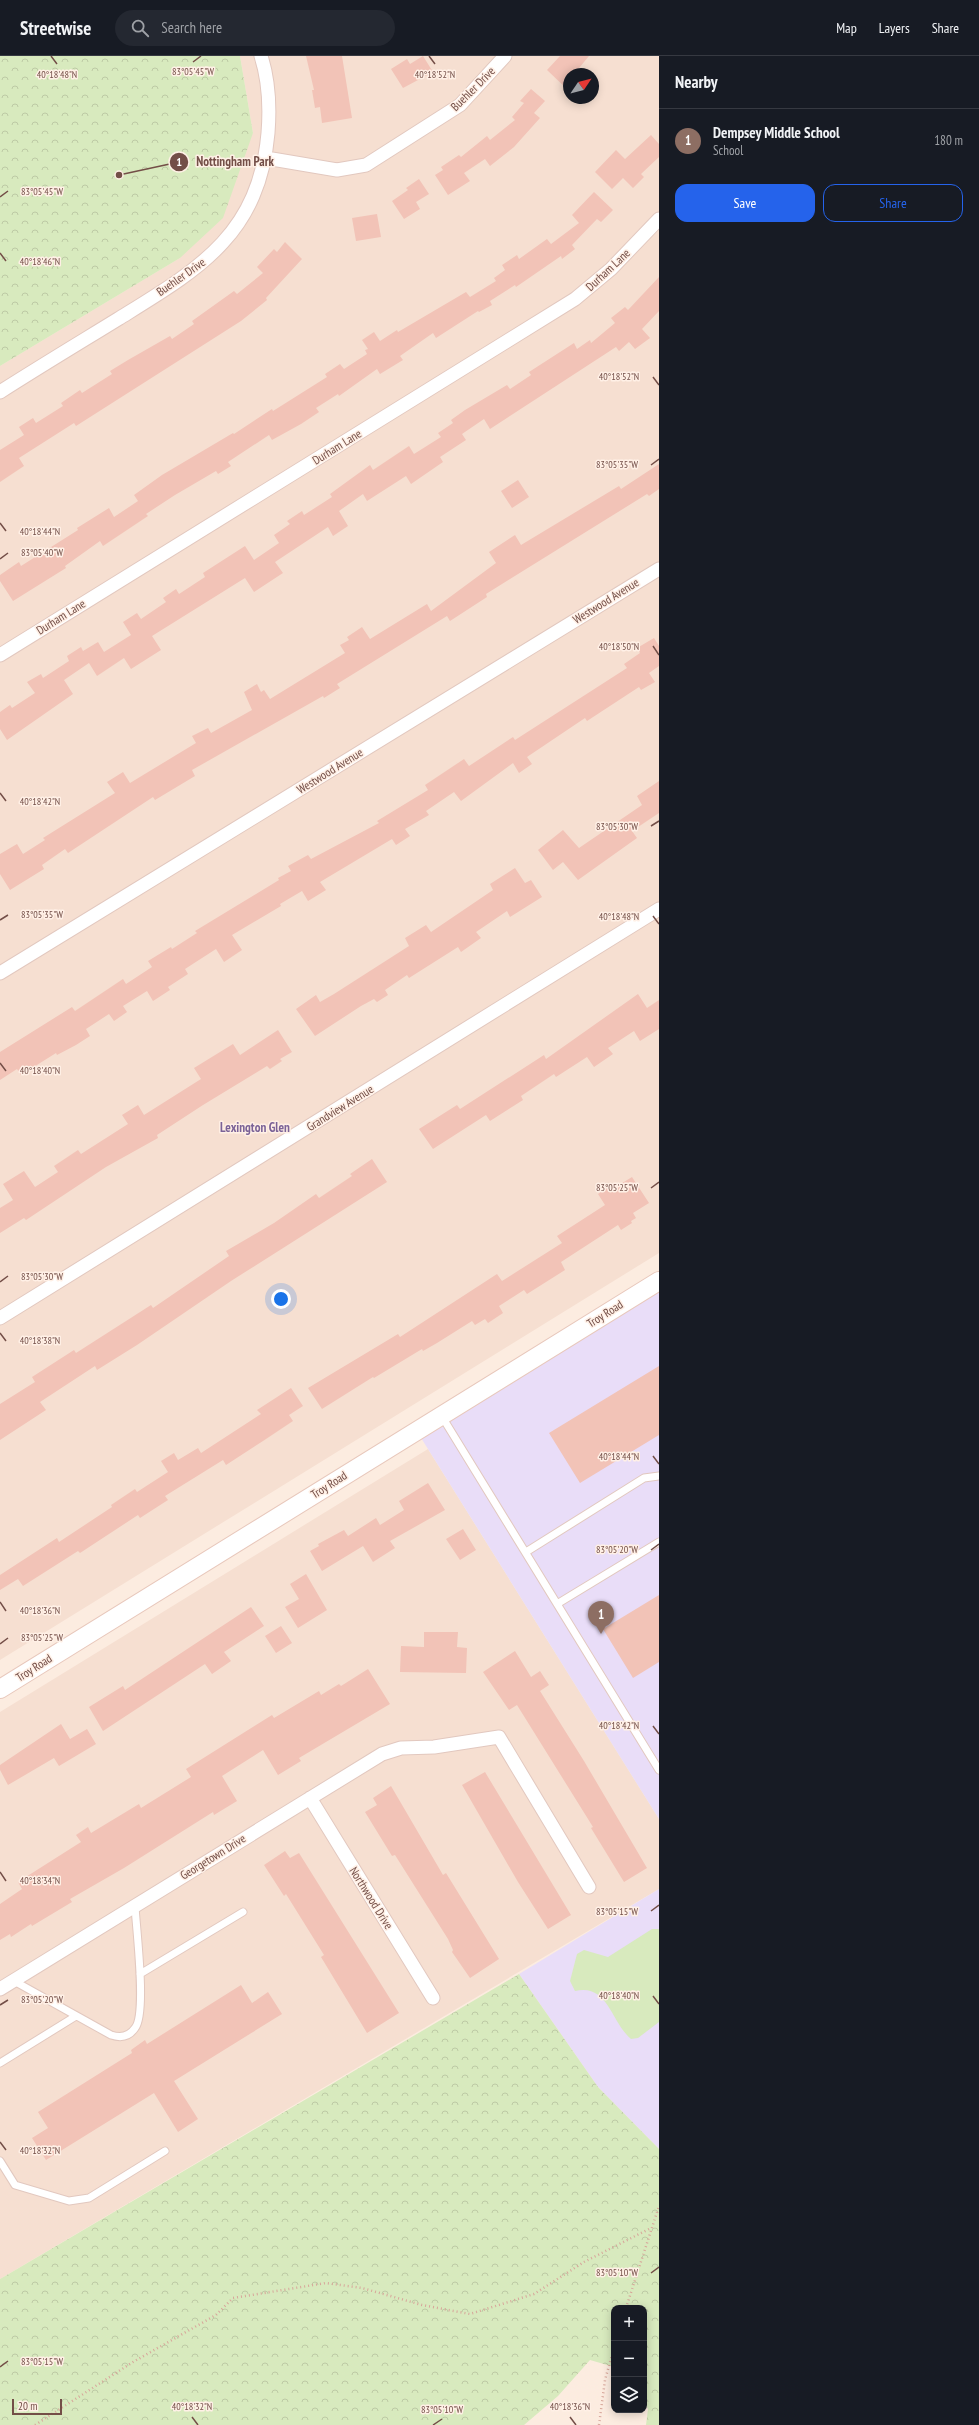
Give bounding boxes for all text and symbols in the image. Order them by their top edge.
search box [115,10,395,46]
text: Streetwise [20,16,91,40]
icon: search [129,17,151,39]
text: Search here [161,18,222,37]
text: Map [836,19,857,37]
text: Layers [879,19,910,37]
text: Share [932,19,959,37]
street label: Buehler Drive [447,63,498,114]
text: 83°05'45"W [172,65,214,78]
text: 40°18'48"N [37,68,77,81]
text: 40°18'52"N [415,68,455,81]
north arrow [563,68,599,104]
text: Nearby [675,71,718,93]
text: Dempsey Middle School [713,123,840,142]
text: 1 [685,132,691,149]
text: 180 m [934,132,963,149]
text: School [713,142,743,159]
callout: Nottingham Park [169,149,282,174]
text: Nottingham Park [196,153,275,170]
text: 1 [176,154,182,169]
button: Save [675,184,815,222]
button: Share [823,184,963,222]
text: 83°05'45"W [21,185,63,198]
street label: Durham Lane [582,245,633,294]
street label: Buehler Drive [153,254,208,299]
text: 40°18'46"N [20,255,60,268]
text: 40°18'52"N [599,370,639,383]
street label: Durham Lane [309,426,364,468]
text: 83°05'35"W [596,458,638,471]
text: 40°18'44"N [20,525,60,538]
text: 83°05'40"W [21,546,63,559]
street label: Westwood Avenue [570,574,642,627]
street label: Durham Lane [33,596,88,638]
text: 40°18'50"N [599,640,639,653]
street label: Westwood Avenue [294,744,366,797]
text: 40°18'42"N [20,795,60,808]
text: 83°05'30"W [596,820,638,833]
text: 83°05'35"W [21,908,63,921]
text: 40°18'48"N [599,910,639,923]
text: 40°18'40"N [20,1064,60,1077]
street label: Grandview Avenue [304,1081,376,1134]
district label: Lexington Glen [220,1119,290,1136]
text: 83°05'25"W [596,1181,638,1194]
text: 83°05'30"W [21,1270,63,1283]
your location [271,1289,291,1309]
street label: Troy Road [584,1297,626,1331]
text: 40°18'38"N [20,1334,60,1347]
text: 40°18'44"N [599,1450,639,1463]
street label: Troy Road [308,1468,350,1502]
text: 83°05'20"W [596,1543,638,1556]
pin: 1 [588,1601,614,1634]
text: 40°18'36"N [20,1604,60,1617]
text: 83°05'25"W [21,1631,63,1644]
street label: Troy Road [13,1651,55,1685]
text: 40°18'42"N [599,1719,639,1732]
street label: Georgetown Drive [177,1830,248,1883]
street label: Northwood Drive [346,1864,397,1932]
text: 40°18'34"N [20,1874,60,1887]
text: 83°05'15"W [596,1905,638,1918]
text: 40°18'40"N [599,1989,639,2002]
text: 83°05'20"W [21,1993,63,2006]
text: 40°18'32"N [20,2144,60,2157]
text: 83°05'10"W [596,2266,638,2279]
map controls [611,2305,647,2413]
button: + [611,2305,647,2341]
button: − [611,2341,647,2377]
text: 83°05'15"W [21,2355,63,2368]
button: layers [611,2377,647,2413]
scale bar [12,2397,62,2416]
text: 20 m [18,2399,37,2413]
text: 40°18'32"N [172,2400,212,2413]
text: 40°18'36"N [550,2400,590,2413]
text: 83°05'10"W [421,2403,463,2416]

